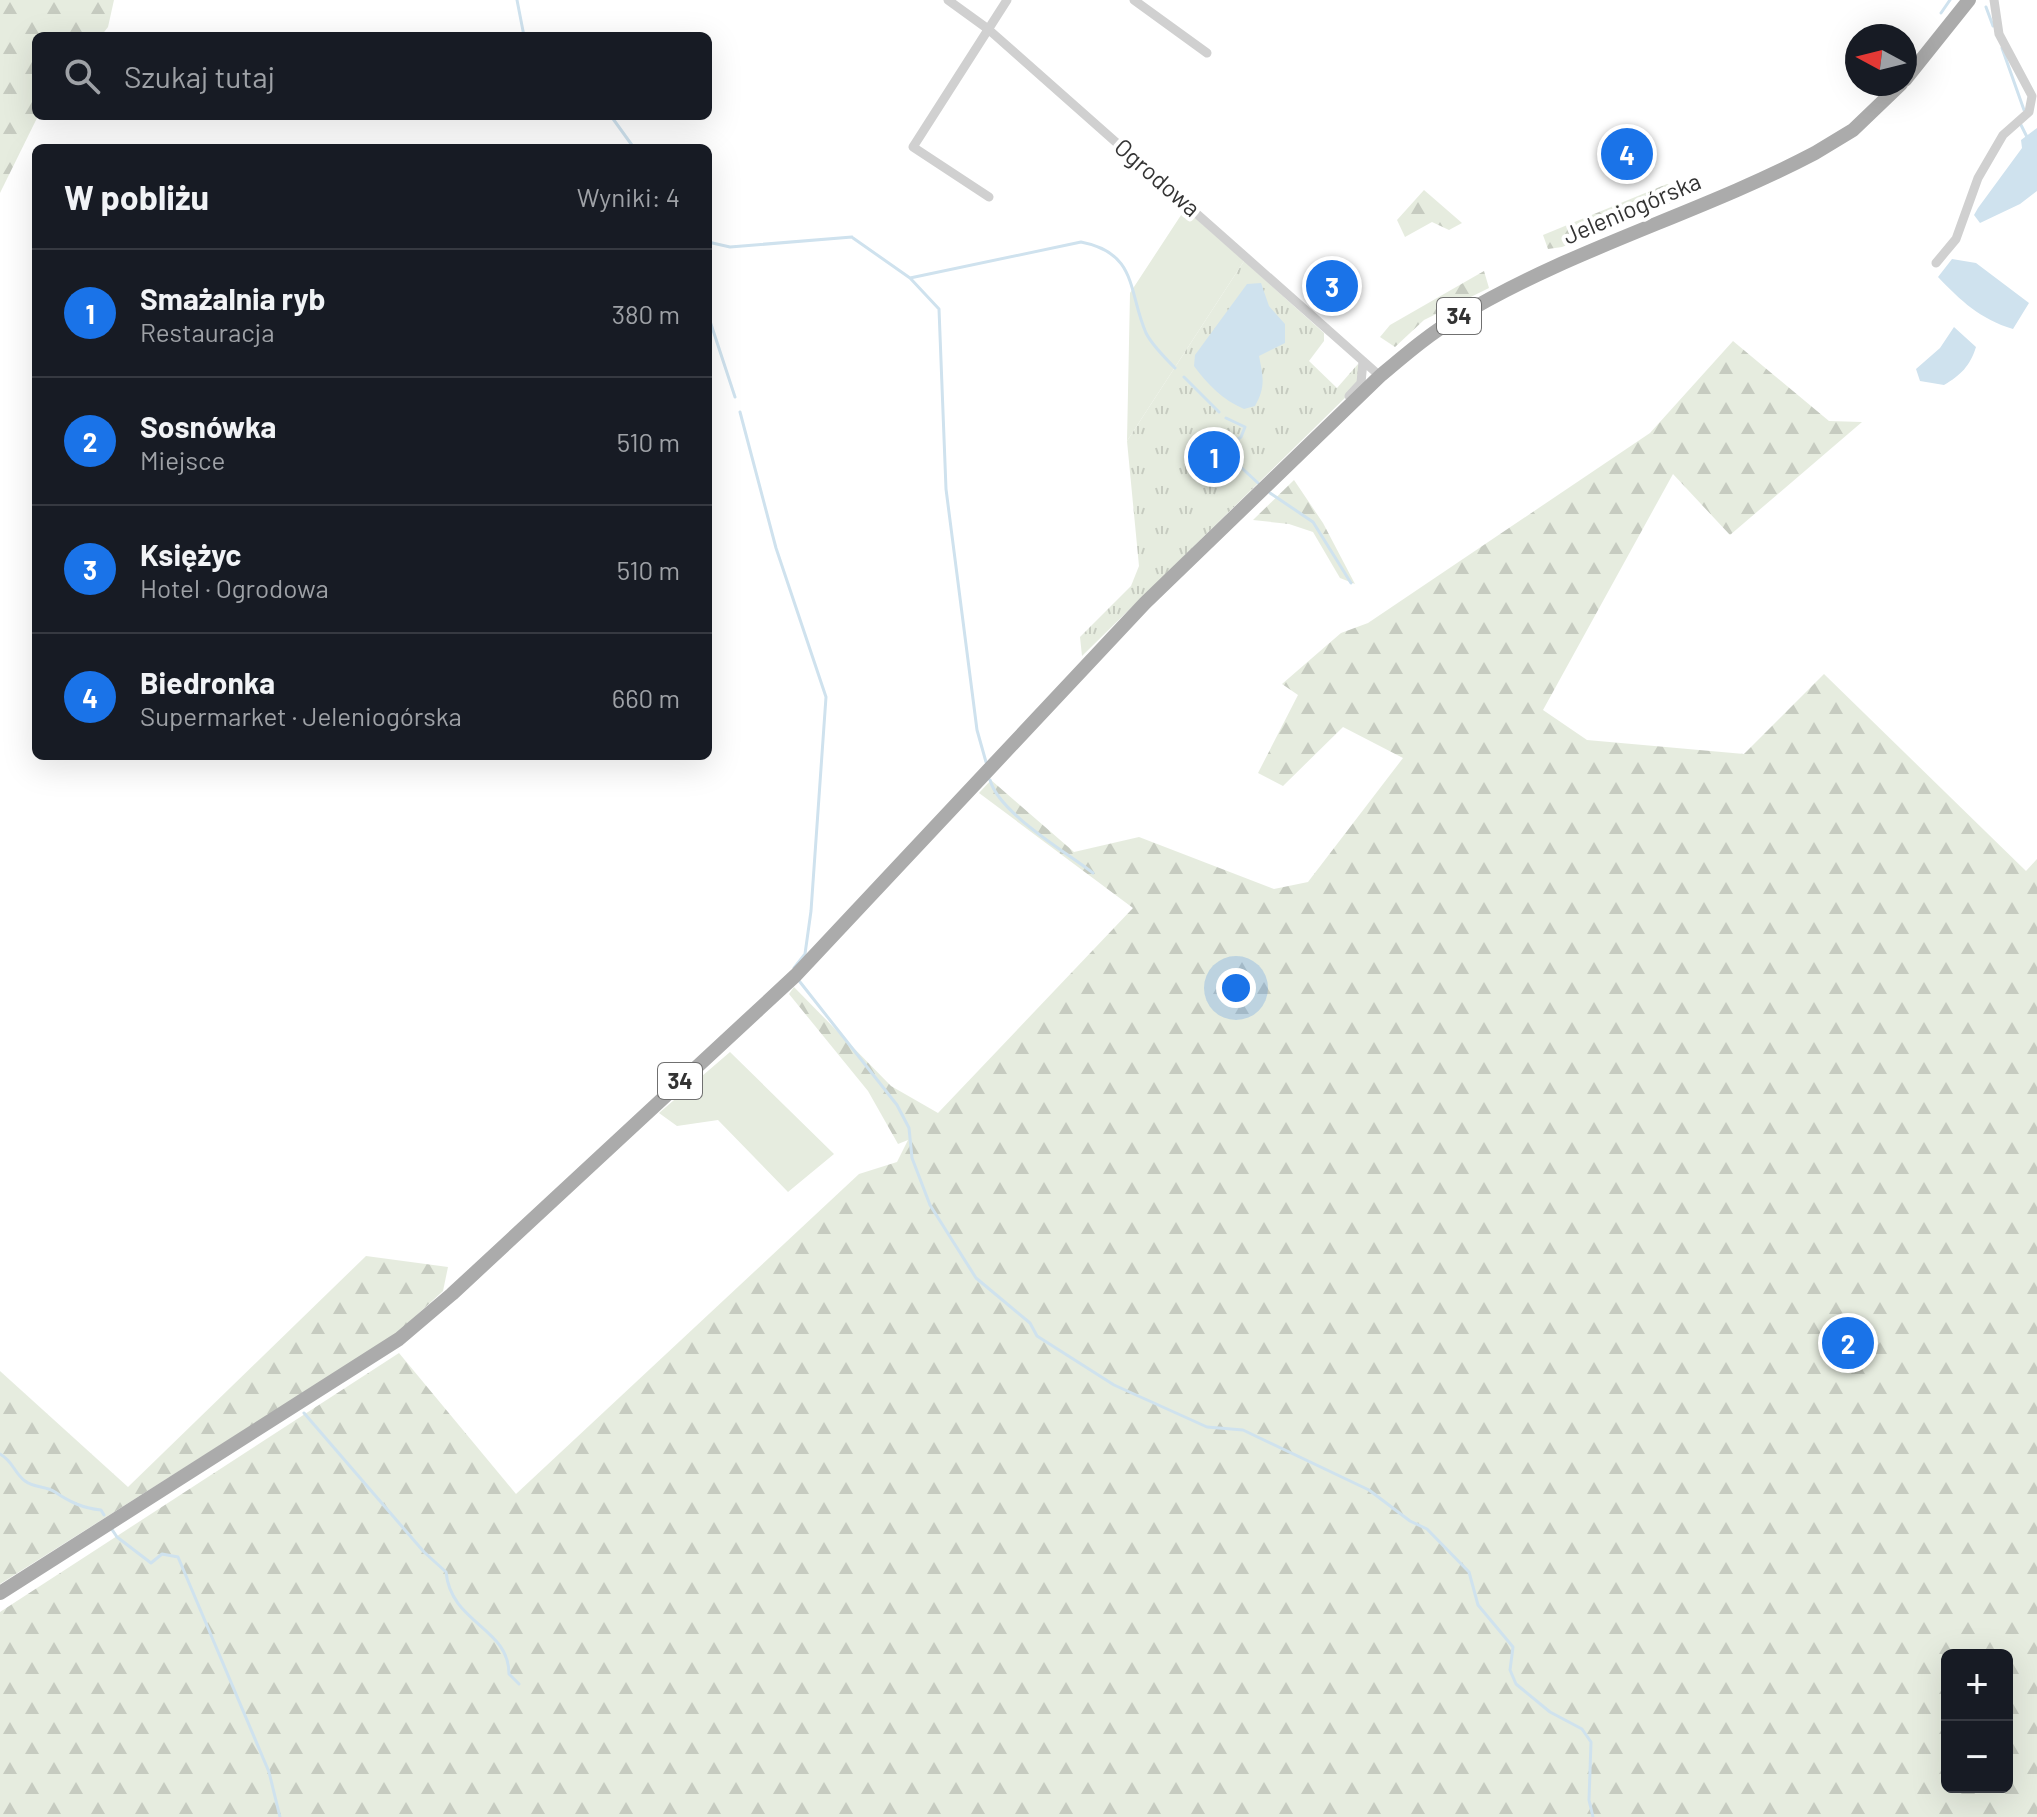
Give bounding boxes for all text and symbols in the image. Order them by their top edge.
north arrow [1845,24,1917,96]
search box [32,32,712,120]
icon: search [60,54,104,98]
text: Szukaj tutaj [124,58,275,94]
pin: 4 [1601,124,1653,184]
street label: Ogrodowa [1109,132,1207,222]
street label: Jeleniogórska [1558,166,1705,250]
text: W pobliżu [64,176,209,217]
text: Wyniki: 4 [577,181,680,212]
pin: 3 [1306,256,1358,316]
text: Smażalnia ryb [140,280,326,316]
text: 1 [85,298,95,329]
text: 380 m [612,298,680,329]
road number: 34 [1437,298,1481,334]
text: Restauracja [140,316,275,347]
text: Sosnówka [140,408,276,444]
text: 2 [83,426,97,457]
text: 510 m [617,426,680,457]
pin: 1 [1188,427,1240,487]
text: Miejsce [140,444,225,475]
text: Księżyc [140,536,241,572]
text: 3 [83,554,97,585]
text: 510 m [617,554,680,585]
text: Hotel · Ogrodowa [140,572,329,603]
text: Biedronka [140,664,275,700]
text: 4 [82,682,98,713]
text: 660 m [612,682,680,713]
text: Supermarket · Jeleniogórska [140,700,462,731]
your location [1216,968,1256,1008]
road number: 34 [658,1063,702,1099]
pin: 2 [1822,1313,1874,1373]
map controls [1941,1649,2013,1793]
button: + [1941,1649,2013,1721]
button: − [1941,1721,2013,1793]

